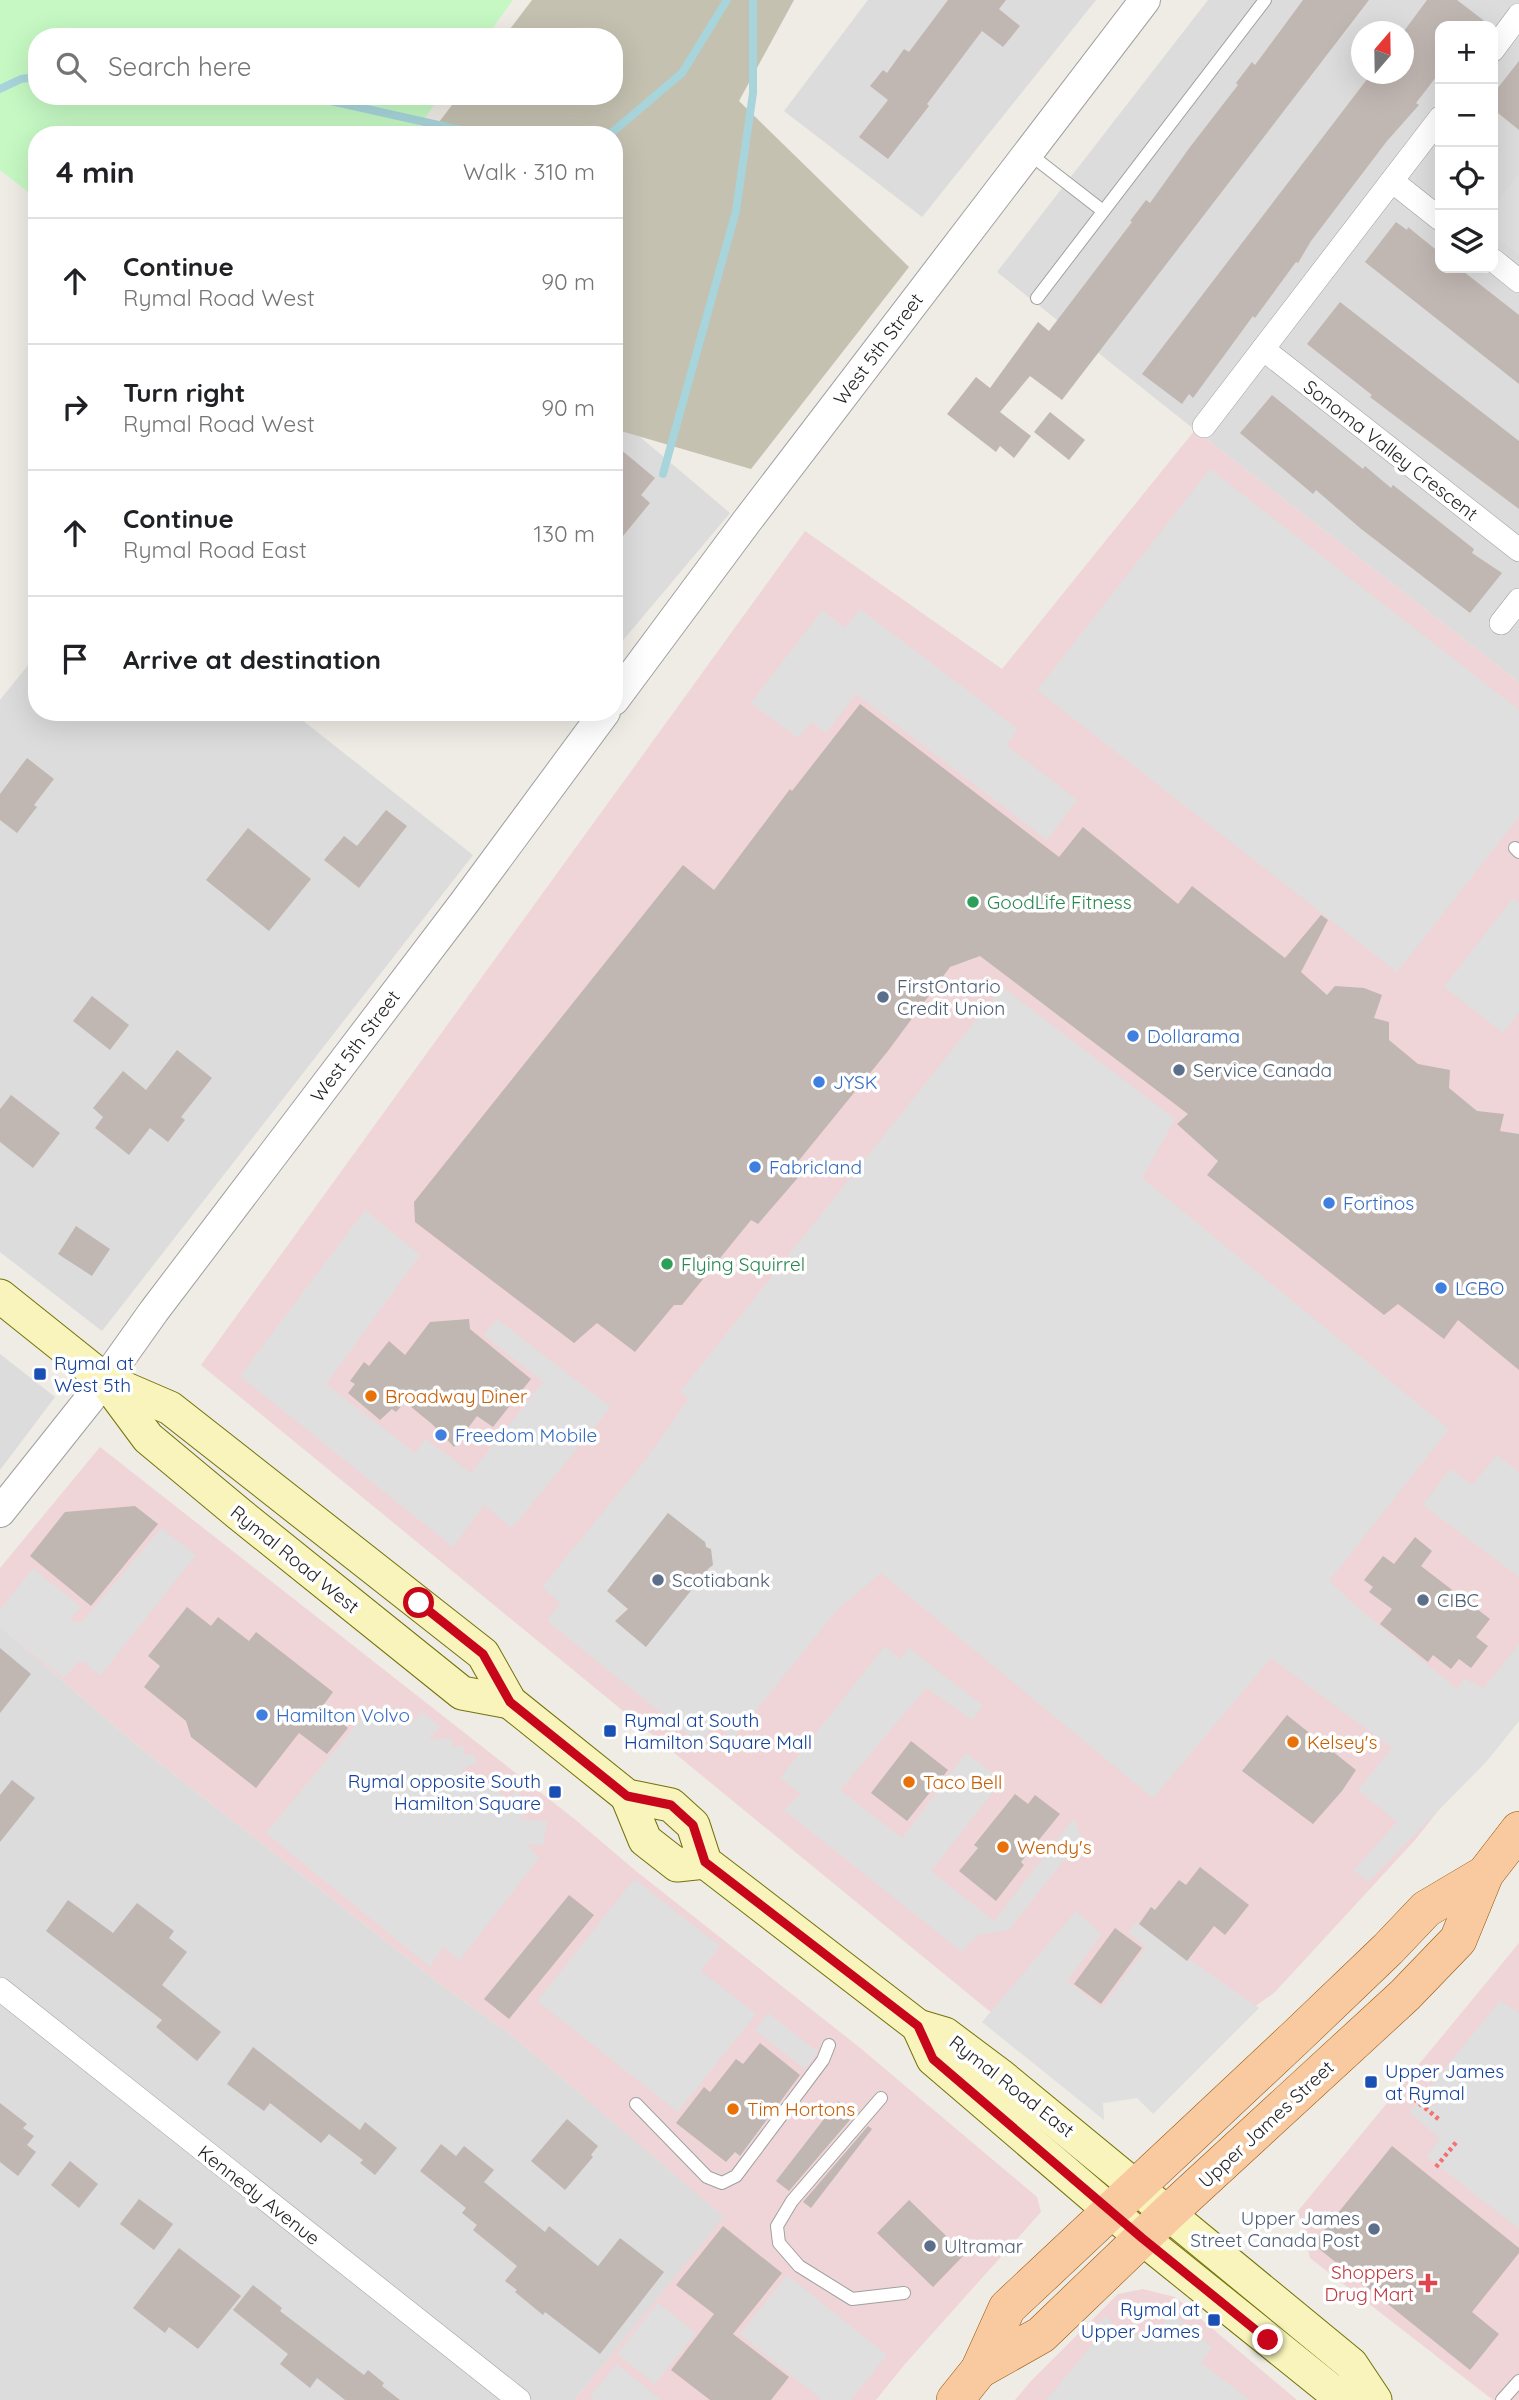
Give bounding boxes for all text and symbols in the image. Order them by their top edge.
north arrow [1351,21,1414,84]
map controls [1435,21,1498,273]
button: + [1435,21,1498,84]
search box [28,28,623,105]
icon: search [52,48,90,86]
text: Search here [108,50,252,83]
button: − [1435,84,1498,147]
button: locate [1435,147,1498,210]
text: 4 min [56,153,135,191]
text: Walk · 310 m [463,157,595,186]
button: layers [1435,210,1498,273]
text: Continue [123,250,234,283]
icon: ahead [56,262,94,300]
text: 90 m [541,267,595,296]
text: Rymal Road West [123,283,315,312]
street label: West 5th Street [828,288,928,410]
street label: Sonoma Valley Crescent [1299,374,1483,526]
text: Turn right [123,376,245,409]
icon: right [56,388,94,426]
text: 90 m [541,393,595,422]
text: Rymal Road West [123,409,315,438]
text: Continue [123,502,234,535]
icon: ahead [56,514,94,552]
text: 130 m [533,519,595,548]
text: Rymal Road East [123,535,307,564]
icon: arrive [56,640,94,678]
text: Arrive at destination [123,643,381,676]
place label: GoodLife Fitness [987,890,1132,914]
marker: GoodLife Fitness [965,894,981,910]
place label: FirstOntario Credit Union [897,974,1005,1020]
street label: West 5th Street [305,985,405,1107]
marker: FirstOntario Credit Union [875,989,891,1005]
place label: Dollarama [1147,1024,1240,1048]
marker: Dollarama [1125,1028,1141,1044]
place label: Service Canada [1193,1058,1332,1082]
marker: Service Canada [1171,1062,1187,1078]
place label: JYSK [833,1070,878,1094]
marker: JYSK [811,1074,827,1090]
place label: Fabricland [769,1155,862,1179]
marker: Fabricland [747,1159,763,1175]
place label: Fortinos [1343,1191,1414,1215]
marker: Fortinos [1321,1195,1337,1211]
place label: Flying Squirrel [681,1252,805,1276]
marker: Flying Squirrel [659,1256,675,1272]
place label: LCBO [1455,1276,1504,1300]
marker: LCBO [1433,1280,1449,1296]
place label: Rymal at West 5th [54,1351,134,1397]
marker: Rymal at West 5th [32,1366,48,1382]
place label: Broadway Diner [385,1384,528,1408]
marker: Broadway Diner [363,1388,379,1404]
place label: Freedom Mobile [455,1423,597,1447]
marker: Freedom Mobile [433,1427,449,1443]
street label: Rymal Road West [226,1500,364,1618]
place label: Scotiabank [672,1568,770,1592]
marker: Scotiabank [650,1572,666,1588]
route start [403,1587,434,1618]
place label: CIBC [1437,1588,1479,1612]
marker: CIBC [1415,1592,1431,1608]
place label: Hamilton Volvo [276,1703,410,1727]
marker: Hamilton Volvo [254,1707,270,1723]
place label: Rymal at South Hamilton Square Mall [624,1708,812,1754]
marker: Rymal at South Hamilton Square Mall [602,1723,618,1739]
place label: Kelsey's [1307,1730,1378,1754]
marker: Kelsey's [1285,1734,1301,1750]
place label: Rymal opposite South Hamilton Square [348,1769,541,1815]
place label: Taco Bell [923,1770,1002,1794]
marker: Taco Bell [901,1774,917,1790]
marker: Rymal opposite South Hamilton Square [547,1784,563,1800]
place label: Wendy's [1017,1835,1092,1859]
marker: Wendy's [995,1839,1011,1855]
street label: Rymal Road East [945,2030,1079,2142]
street label: Upper James Street [1193,2055,1339,2193]
place label: Upper James at Rymal [1385,2059,1504,2105]
marker: Upper James at Rymal [1363,2074,1379,2090]
place label: Tim Hortons [747,2097,855,2121]
marker: Tim Hortons [725,2101,741,2117]
street label: Kennedy Avenue [193,2140,325,2250]
place label: Upper James Street Canada Post [1190,2206,1360,2252]
marker: Upper James Street Canada Post [1366,2221,1382,2237]
place label: Ultramar [944,2234,1024,2258]
marker: Ultramar [922,2238,938,2254]
place label: Shoppers Drug Mart [1324,2260,1414,2306]
marker: Shoppers Drug Mart [1420,2275,1436,2291]
place label: Rymal at Upper James [1081,2297,1200,2343]
marker: Rymal at Upper James [1206,2312,1222,2328]
route end [1252,2324,1283,2355]

